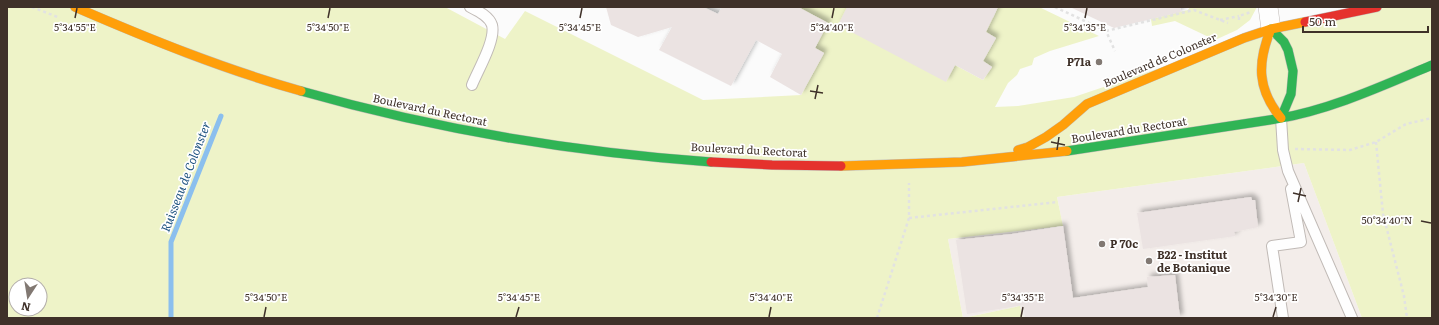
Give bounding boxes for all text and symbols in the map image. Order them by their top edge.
scale bar [1303,8,1428,34]
text: 50 m [1309,12,1336,30]
text: 5°34'55"E [54,19,96,34]
text: 5°34'50"E [307,19,349,34]
text: 5°34'45"E [559,19,601,34]
text: 5°34'40"E [810,19,854,34]
text: 5°34'35"E [1064,19,1106,34]
street label: Boulevard de Colonster [1101,28,1219,90]
place label: P71a [1067,53,1092,69]
marker: P71a [1094,57,1104,67]
street label: Boulevard du Rectorat [372,89,489,129]
street label: Boulevard du Rectorat [1070,112,1188,146]
water label: Ruisseau de Colonster [156,118,215,234]
street label: Boulevard du Rectorat [690,138,808,160]
text: 50°34'40"N [1362,212,1412,227]
place label: P 70c [1110,235,1138,251]
marker: P 70c [1097,239,1107,249]
place label: B22 - Institut de Botanique [1157,246,1230,275]
marker: B22 - Institut de Botanique [1144,256,1154,266]
north arrow [8,277,48,317]
text: 5°34'50"E [245,289,287,304]
text: 5°34'45"E [498,289,540,304]
text: 5°34'40"E [749,289,793,304]
text: 5°34'35"E [1002,289,1044,304]
text: 5°34'30"E [1254,289,1298,304]
text: N [20,299,32,317]

